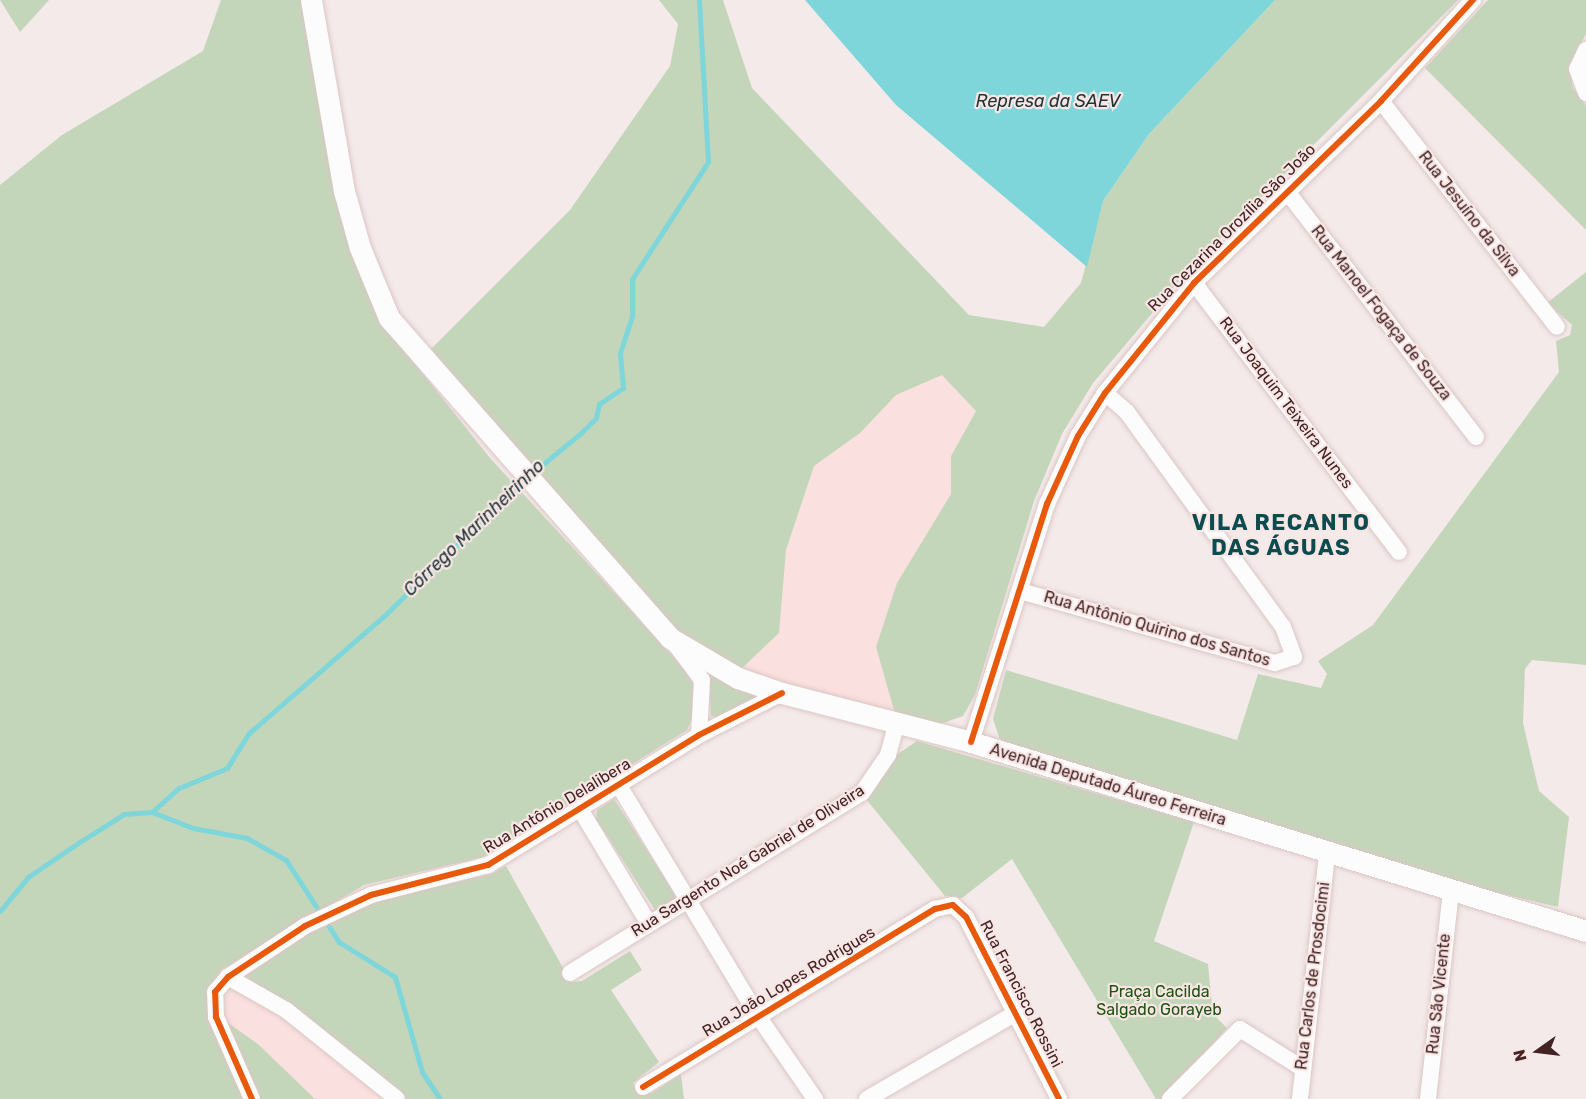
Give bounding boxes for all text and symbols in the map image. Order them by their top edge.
water label: Represa da SAEV [976,90,1120,112]
street label: Rua Cezarina Orozília São João [1144,140,1320,316]
street label: Rua Jesuíno da Silva [1414,147,1524,281]
street label: Rua Manoel Fogaça de Souza [1307,222,1455,404]
street label: Rua Joaquim Teixeira Nunes [1215,313,1357,493]
water label: Córrego Marinheirinho [399,455,549,601]
district label: VILA RECANTO DAS ÁGUAS [1191,509,1371,560]
street label: Rua Antônio Quirino dos Santos [1041,587,1273,671]
street label: Avenida Deputado Áureo Ferreira [987,740,1229,830]
street label: Rua Antônio Delalibera [480,754,634,858]
street label: Rua Sargento Noé Gabriel de Oliveira [628,781,868,941]
street label: Rua Carlos de Prosdocimi [1292,881,1334,1071]
street label: Rua Francisco Rossini [976,917,1066,1071]
street label: Rua João Lopes Rodrigues [699,923,879,1041]
street label: Rua São Vicente [1423,933,1455,1055]
park label: Praça Cacilda Salgado Gorayeb [1096,982,1222,1020]
north arrow [1508,1021,1568,1081]
text: N [1509,1048,1531,1063]

